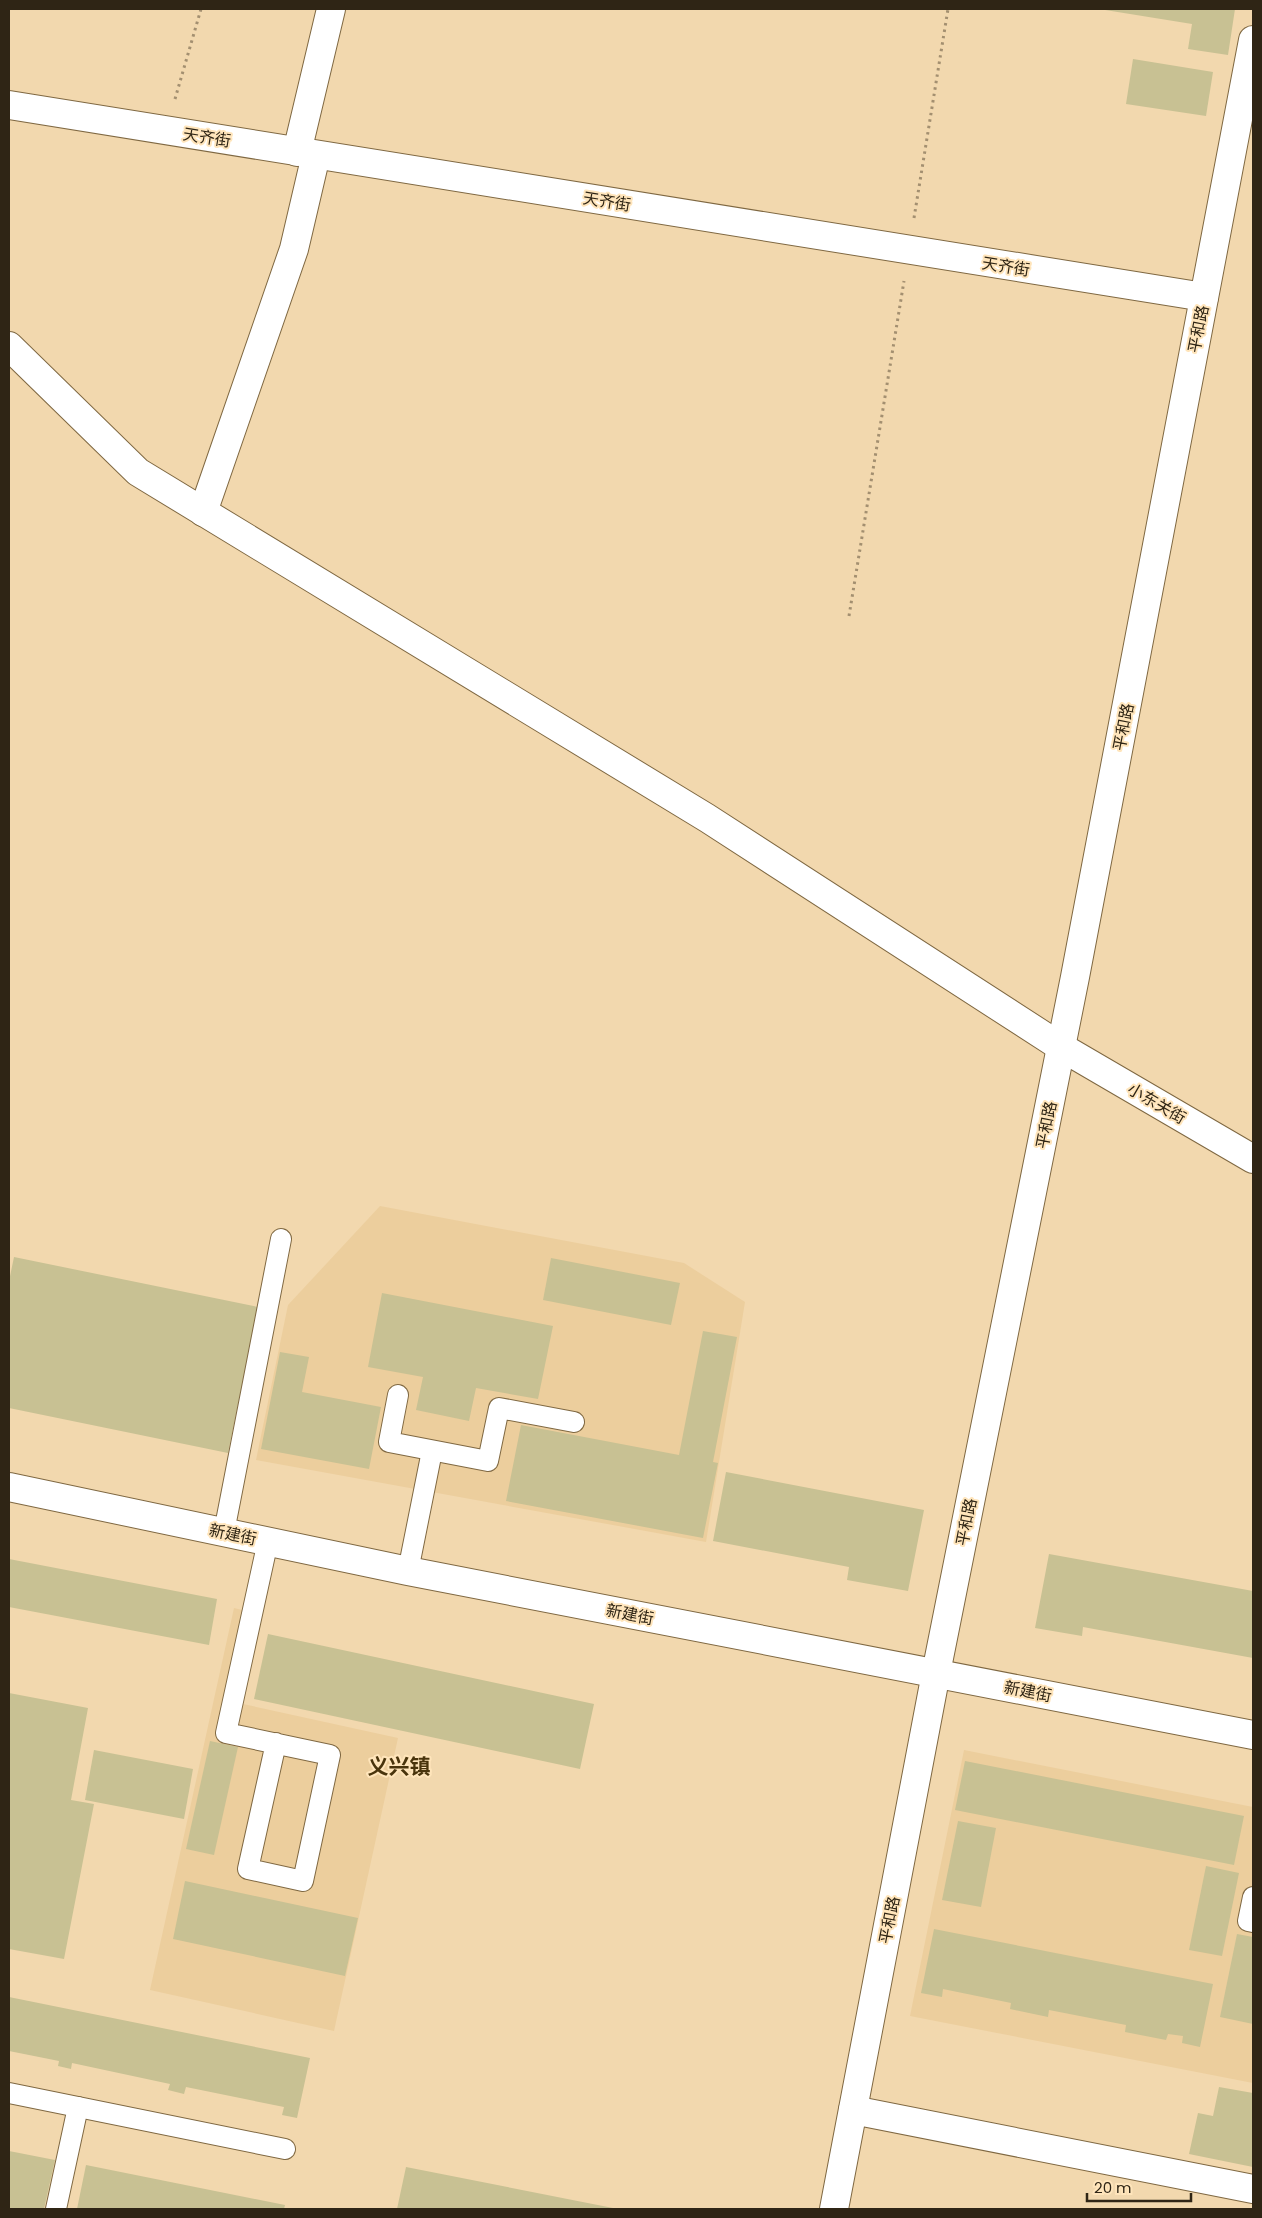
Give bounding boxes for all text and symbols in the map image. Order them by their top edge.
street label: 天齐街 [181,122,232,153]
street label: 天齐街 [581,186,632,217]
street label: 天齐街 [980,251,1031,282]
street label: 平和路 [1183,303,1214,355]
street label: 平和路 [1108,701,1139,753]
street label: 小东关街 [1123,1077,1190,1129]
street label: 平和路 [1031,1099,1062,1151]
street label: 平和路 [951,1496,982,1548]
street label: 新建街 [207,1518,259,1551]
street label: 新建街 [604,1599,656,1630]
street label: 新建街 [1002,1676,1054,1707]
district label: 义兴镇 [368,1752,431,1781]
street label: 平和路 [874,1894,905,1946]
scale bar [1087,2170,1191,2202]
text: 20 m [1094,2177,1132,2198]

